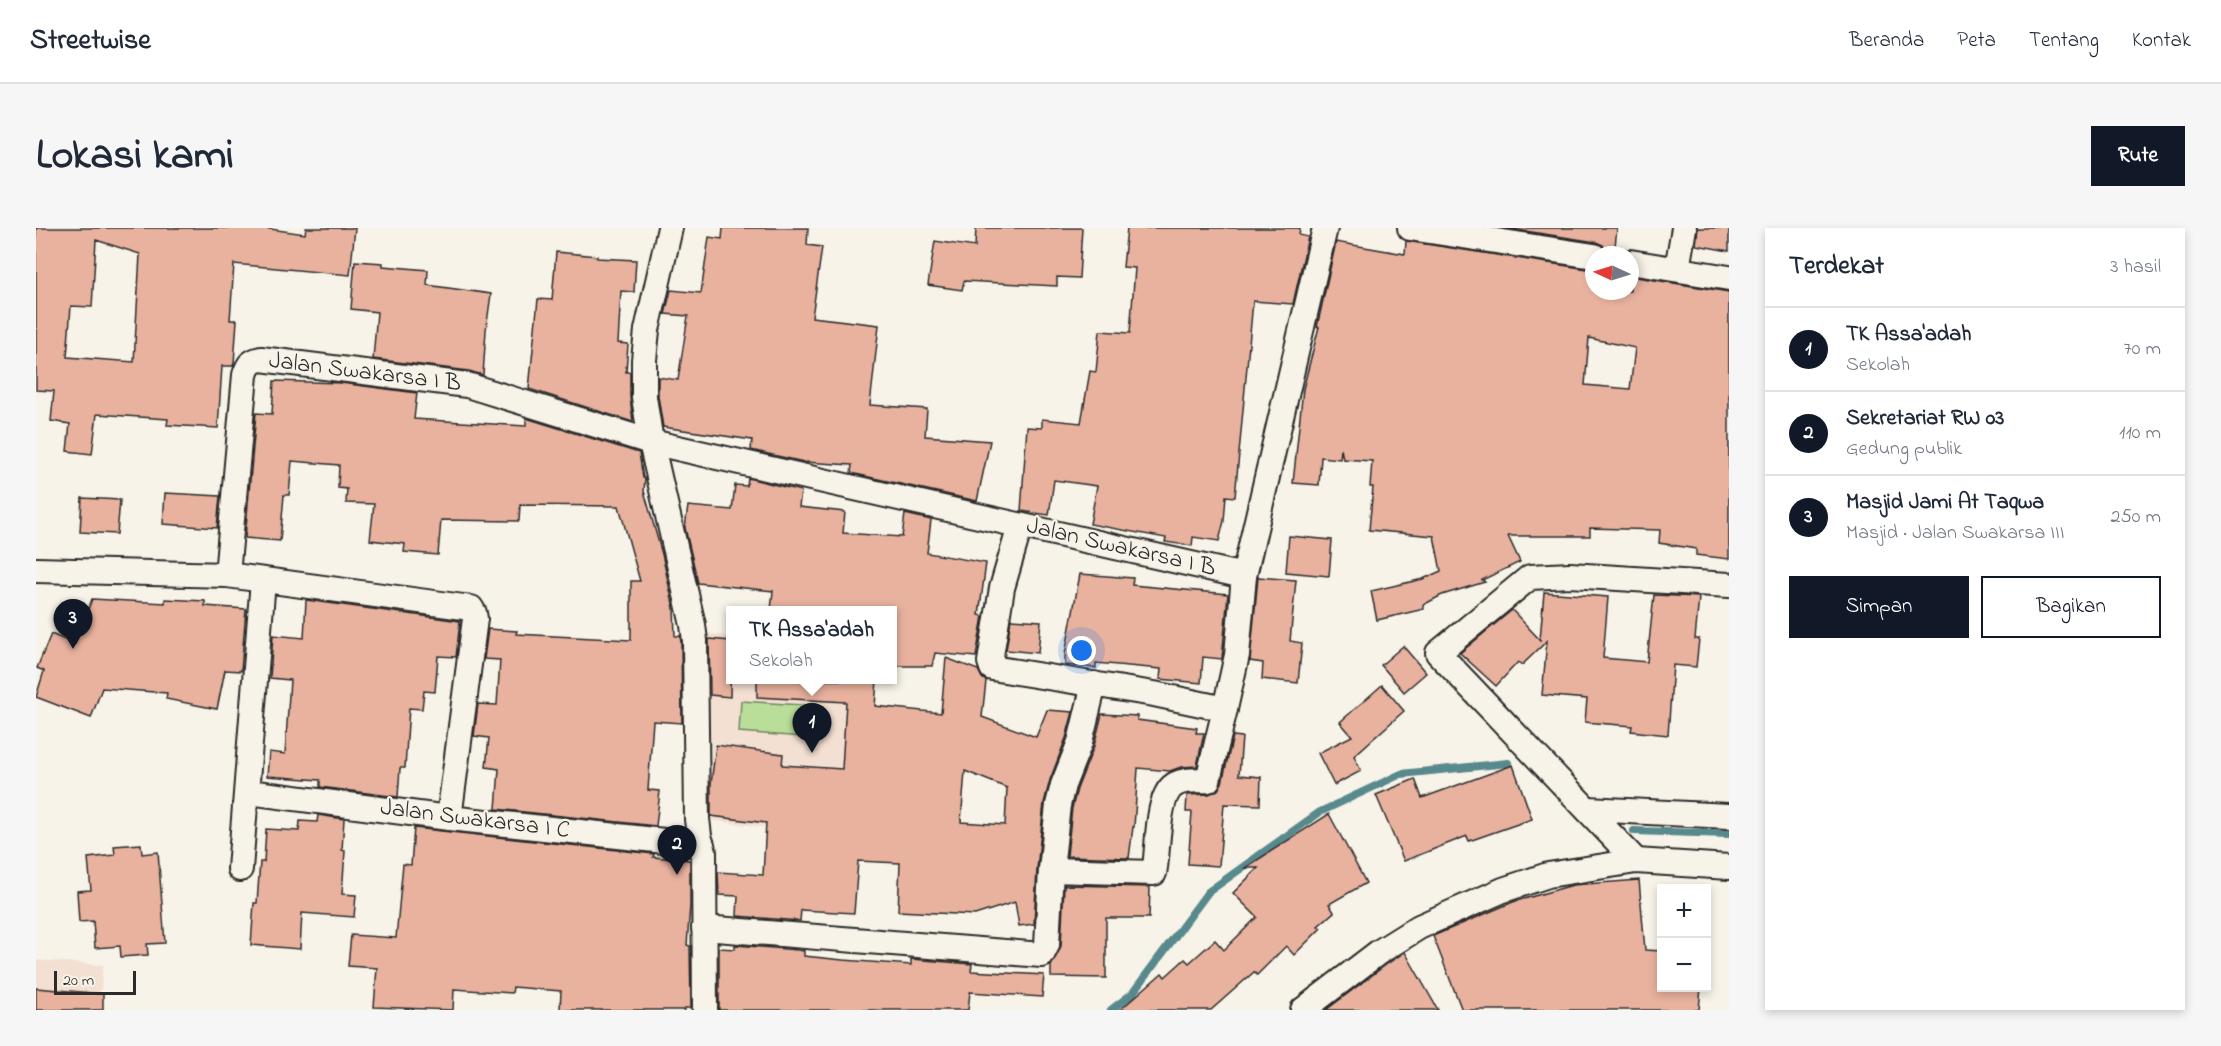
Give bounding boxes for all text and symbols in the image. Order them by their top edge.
text: Streetwise [30,21,151,62]
text: Beranda [1849,26,1924,56]
text: Peta [1957,26,1996,56]
text: Tentang [2029,26,2099,56]
text: Kontak [2132,26,2191,56]
text: Lokasi kami [36,126,234,187]
button: Rute [2091,126,2185,186]
north arrow [1585,246,1639,300]
text: Terdekat [1789,248,1884,286]
text: 3 hasil [2110,253,2161,282]
text: TK Assa'adah [1846,319,1971,351]
text: 1 [1805,335,1812,364]
text: 70 m [2124,335,2161,364]
street label: Jalan Swakarsa I B [267,344,463,402]
text: Sekolah [1846,351,1910,380]
text: Sekretariat RW 03 [1846,403,2004,435]
text: 2 [1804,419,1813,448]
text: 110 m [2119,419,2161,448]
text: Gedung publik [1846,435,1962,464]
text: Masjid Jami At Taqwa [1846,487,2044,519]
text: 3 [1804,503,1813,532]
text: 250 m [2110,503,2161,532]
street label: Jalan Swakarsa I B [1023,509,1219,587]
text: Masjid · Jalan Swakarsa III [1846,519,2064,548]
button: Simpan [1789,576,1969,638]
button: Bagikan [1981,576,2161,638]
pin: 3 [54,600,93,649]
popup [726,606,897,684]
text: TK Assa'adah [749,615,874,647]
your location [1067,636,1096,665]
text: Sekolah [749,647,813,676]
pin: 1 [792,704,832,753]
street label: Jalan Swakarsa I C [378,791,572,849]
pin: 2 [658,826,696,875]
map controls [1657,884,1711,992]
button: + [1657,884,1711,938]
button: − [1657,938,1711,992]
scale bar [54,968,136,996]
text: 20 m [63,969,94,993]

